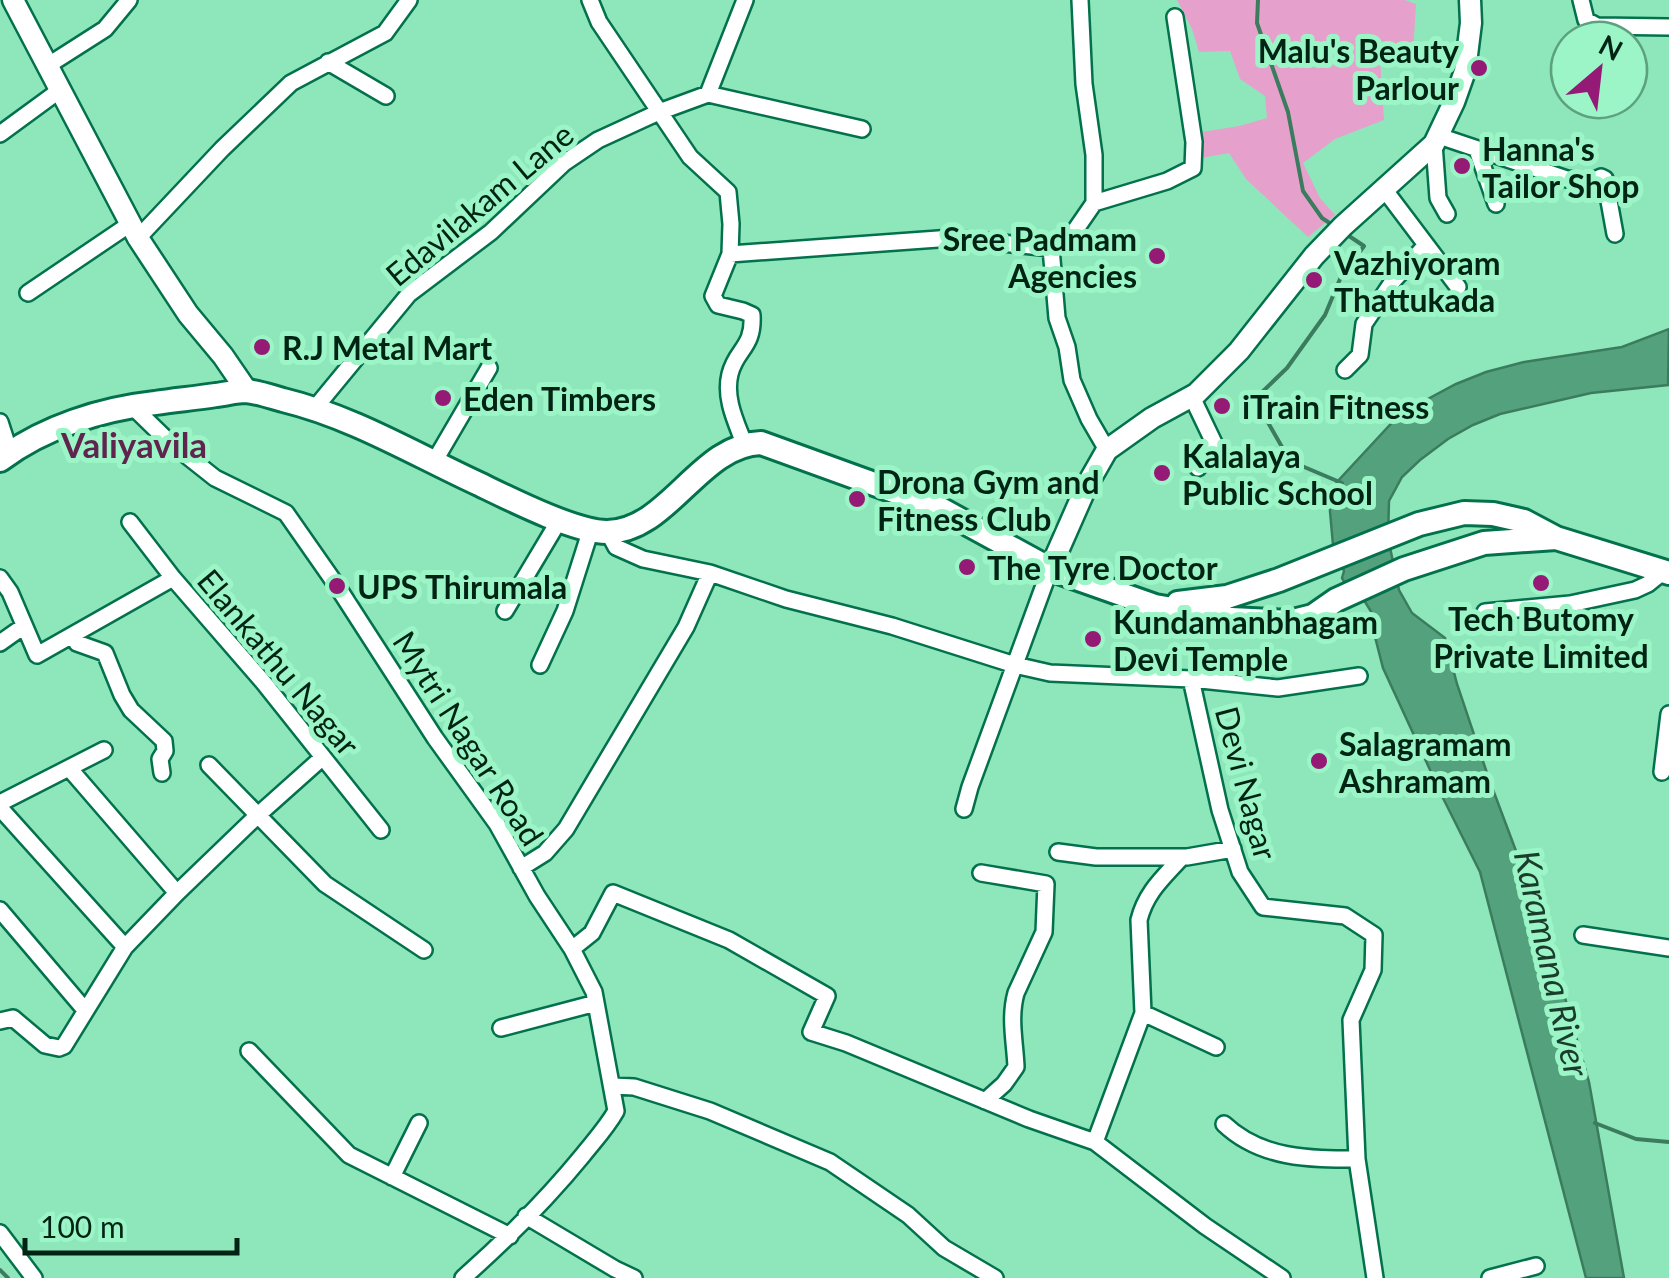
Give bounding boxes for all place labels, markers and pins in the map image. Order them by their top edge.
place label: Malu's Beauty Parlour [1258,31,1459,107]
marker: Malu's Beauty Parlour [1468,57,1490,79]
place label: Hanna's Tailor Shop [1482,129,1639,205]
marker: Hanna's Tailor Shop [1451,155,1473,177]
place label: Sree Padmam Agencies [943,219,1137,295]
place label: Vazhiyoram Thattukada [1333,243,1500,319]
marker: Sree Padmam Agencies [1146,245,1168,267]
marker: Vazhiyoram Thattukada [1303,269,1325,291]
place label: R.J Metal Mart [282,328,492,367]
marker: R.J Metal Mart [251,336,273,358]
place label: Eden Timbers [463,379,656,418]
marker: Eden Timbers [432,387,454,409]
place label: iTrain Fitness [1242,387,1429,426]
marker: iTrain Fitness [1211,395,1233,417]
place label: Kalalaya Public School [1182,436,1373,512]
place label: Drona Gym and Fitness Club [877,462,1100,538]
marker: Kalalaya Public School [1151,462,1173,484]
marker: Drona Gym and Fitness Club [846,488,868,510]
place label: The Tyre Doctor [987,548,1218,587]
marker: The Tyre Doctor [956,556,978,578]
place label: UPS Thirumala [357,567,567,606]
marker: Tech Butomy Private Limited [1530,572,1552,594]
marker: UPS Thirumala [326,575,348,597]
place label: Tech Butomy Private Limited [1433,599,1649,675]
place label: Kundamanbhagam Devi Temple [1113,602,1378,678]
marker: Kundamanbhagam Devi Temple [1082,628,1104,650]
place label: Salagramam Ashramam [1338,724,1511,800]
marker: Salagramam Ashramam [1308,750,1330,772]

